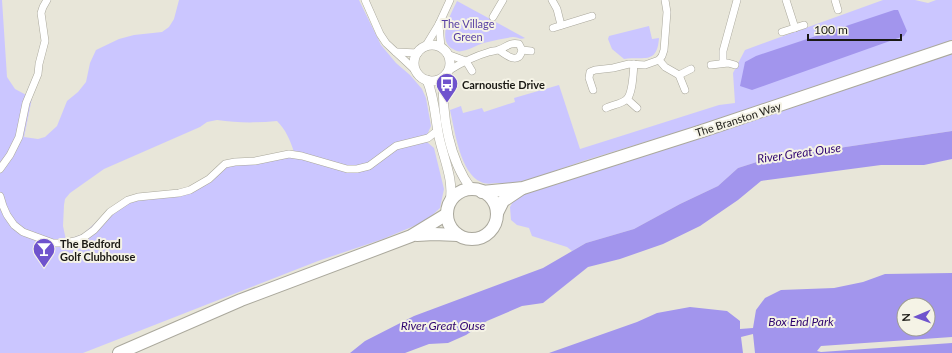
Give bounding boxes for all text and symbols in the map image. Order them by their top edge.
scale bar [808,16,901,42]
park label: The Village Green [442,17,495,43]
text: 100 m [814,22,848,37]
bus stop icon: Carnoustie Drive [434,71,460,104]
place label: Carnoustie Drive [462,78,545,91]
street label: The Branston Way [694,99,783,139]
water label: River Great Ouse [756,140,842,166]
bar icon: The Bedford Golf Clubhouse [31,236,57,269]
place label: The Bedford Golf Clubhouse [60,237,135,263]
north arrow [896,297,936,337]
text: N [899,313,912,322]
water label: Box End Park [768,314,834,329]
water label: River Great Ouse [401,318,485,333]

